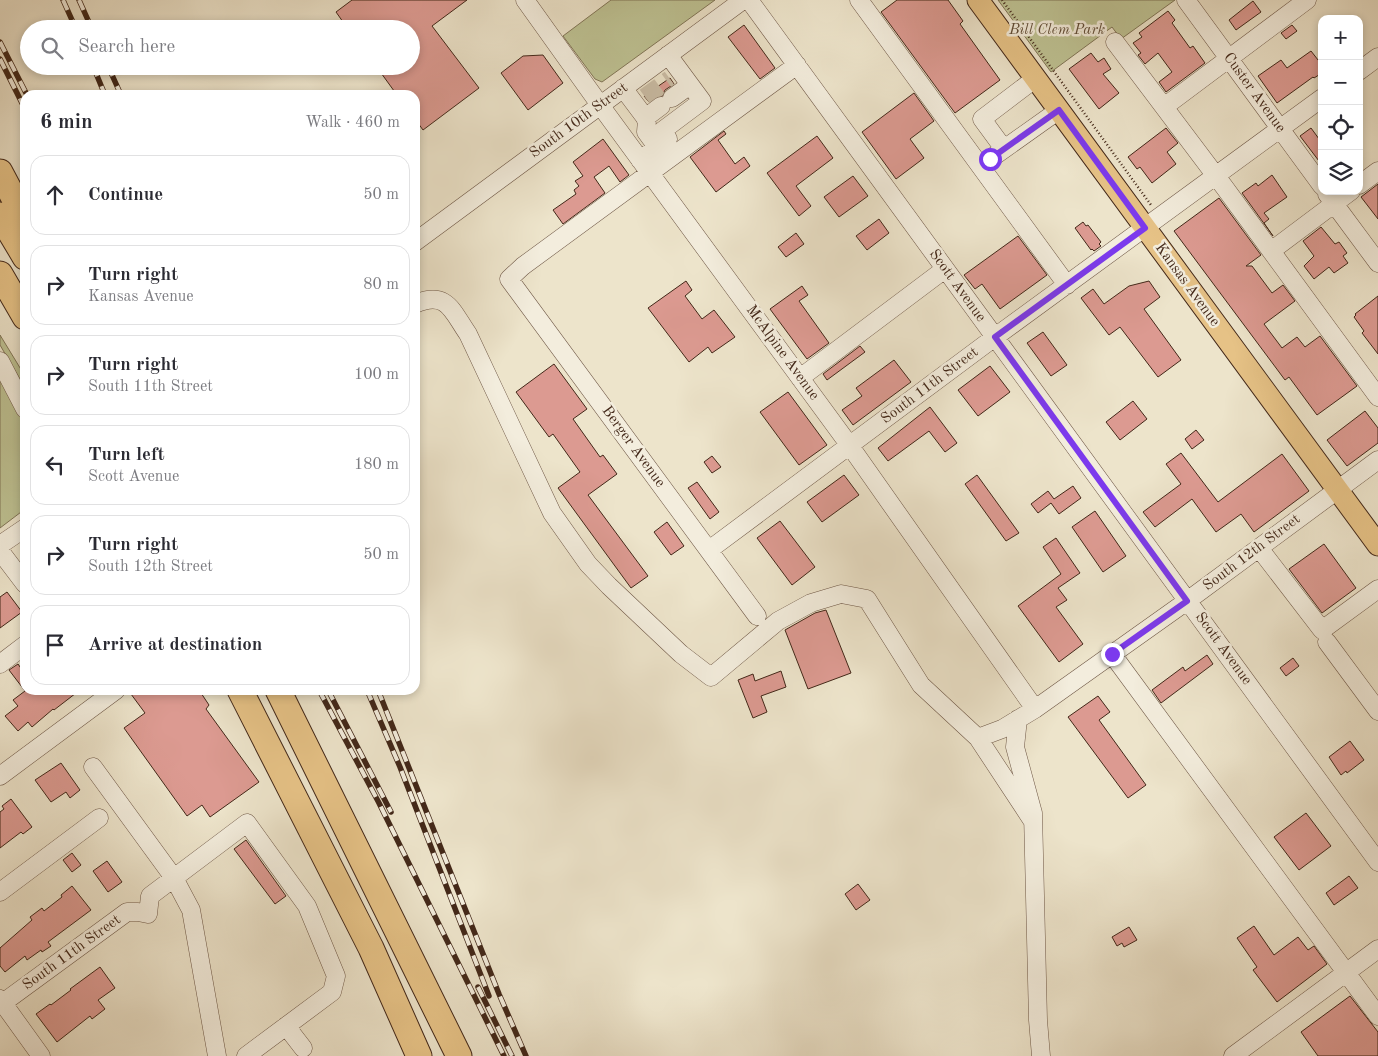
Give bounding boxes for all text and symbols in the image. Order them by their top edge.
map controls [1318,15,1363,195]
button: + [1318,15,1363,60]
search box [20,20,420,75]
park label: Bill Clem Park [1008,23,1105,38]
icon: search [38,34,66,62]
text: Search here [78,38,175,57]
street label: Custer Avenue [1220,50,1288,136]
button: − [1318,60,1363,105]
street label: South 10th Street [527,81,631,161]
button: locate [1318,105,1363,150]
text: 6 min [40,112,93,133]
text: Walk · 460 m [305,115,400,131]
route start [979,148,1002,171]
button: layers [1318,150,1363,195]
icon: ahead [41,181,69,209]
text: Continue [88,186,163,205]
text: 50 m [363,187,399,203]
street label: Kansas Avenue [1152,240,1222,330]
street label: Scott Avenue [926,247,988,325]
text: Turn right [88,266,178,285]
icon: right [41,271,69,299]
text: 80 m [363,277,399,293]
text: Kansas Avenue [88,289,194,305]
street label: McAlpine Avenue [743,303,821,403]
street label: South 11th Street [879,345,981,427]
text: Turn right [88,356,178,375]
icon: right [41,361,69,389]
text: 100 m [354,367,399,383]
text: South 11th Street [88,379,213,395]
street label: Berger Avenue [599,404,667,490]
text: Turn left [88,446,165,465]
icon: left [41,451,69,479]
text: 180 m [354,457,399,473]
text: Scott Avenue [88,469,179,485]
street label: South 12th Street [1201,512,1303,594]
text: Turn right [88,536,178,555]
icon: right [41,541,69,569]
text: 50 m [363,547,399,563]
text: South 12th Street [88,559,213,575]
street label: Scott Avenue [1192,610,1254,688]
icon: arrive [41,631,69,659]
text: Arrive at destination [88,636,262,655]
route end [1101,643,1124,666]
street label: South 11th Street [20,913,124,993]

